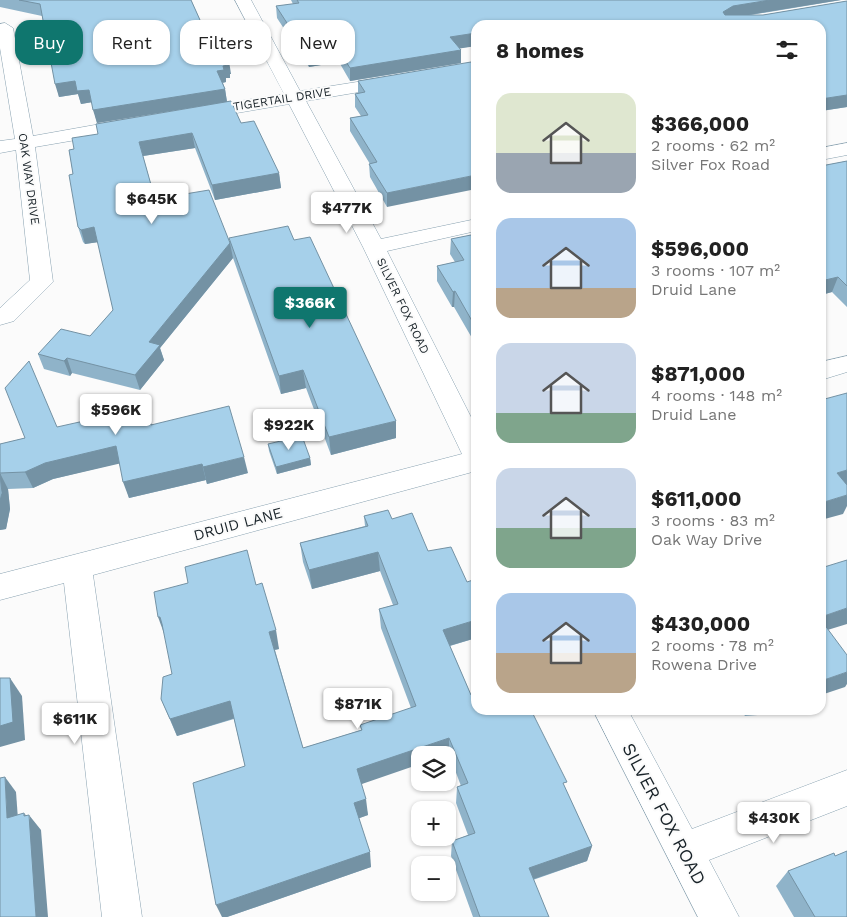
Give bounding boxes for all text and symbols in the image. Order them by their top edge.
chip: Buy [15,20,83,65]
chip: Rent [93,20,170,65]
chip: Filters [180,20,271,65]
chip: New [281,20,355,65]
icon: filters [773,36,801,64]
text: 8 homes [496,38,584,63]
street label: TIGERTAIL DRIVE [232,84,332,114]
text: $366,000 [651,111,749,136]
icon: home [536,113,596,173]
street label: OAK WAY DRIVE [16,132,42,226]
text: 2 rooms · 62 m² [651,136,775,155]
text: Silver Fox Road [651,155,770,174]
pin: $645K [117,182,187,225]
text: $645K [127,189,177,208]
pin: $477K [312,192,382,234]
text: $477K [322,198,372,217]
text: $596,000 [651,236,749,261]
icon: home [536,238,596,298]
street label: SILVER FOX ROAD [374,256,432,356]
text: 3 rooms · 107 m² [651,261,780,280]
text: Druid Lane [651,280,736,299]
pin: $366K [275,286,345,329]
text: $366K [285,293,335,312]
text: $871,000 [651,361,745,386]
icon: home [536,363,596,423]
text: 4 rooms · 148 m² [651,386,782,405]
pin: $596K [81,394,151,436]
text: $596K [91,400,141,419]
text: Druid Lane [651,405,736,424]
pin: $922K [254,408,324,451]
text: $922K [264,415,314,434]
text: $611,000 [651,486,742,511]
icon: home [536,488,596,548]
street label: DRUID LANE [192,504,284,544]
text: 3 rooms · 83 m² [651,511,775,530]
text: Oak Way Drive [651,530,762,549]
text: $430,000 [651,611,750,636]
icon: home [536,613,596,673]
text: 2 rooms · 78 m² [651,636,774,655]
text: Rowena Drive [651,655,757,674]
pin: $871K [323,688,393,730]
text: $871K [334,694,382,713]
pin: $611K [40,702,110,745]
text: $611K [53,709,97,728]
street label: SILVER FOX ROAD [618,739,711,888]
map controls [411,746,456,901]
button: layers [411,746,456,791]
button: + [411,801,456,846]
pin: $430K [739,802,809,844]
text: $430K [748,808,800,827]
button: − [411,856,456,901]

